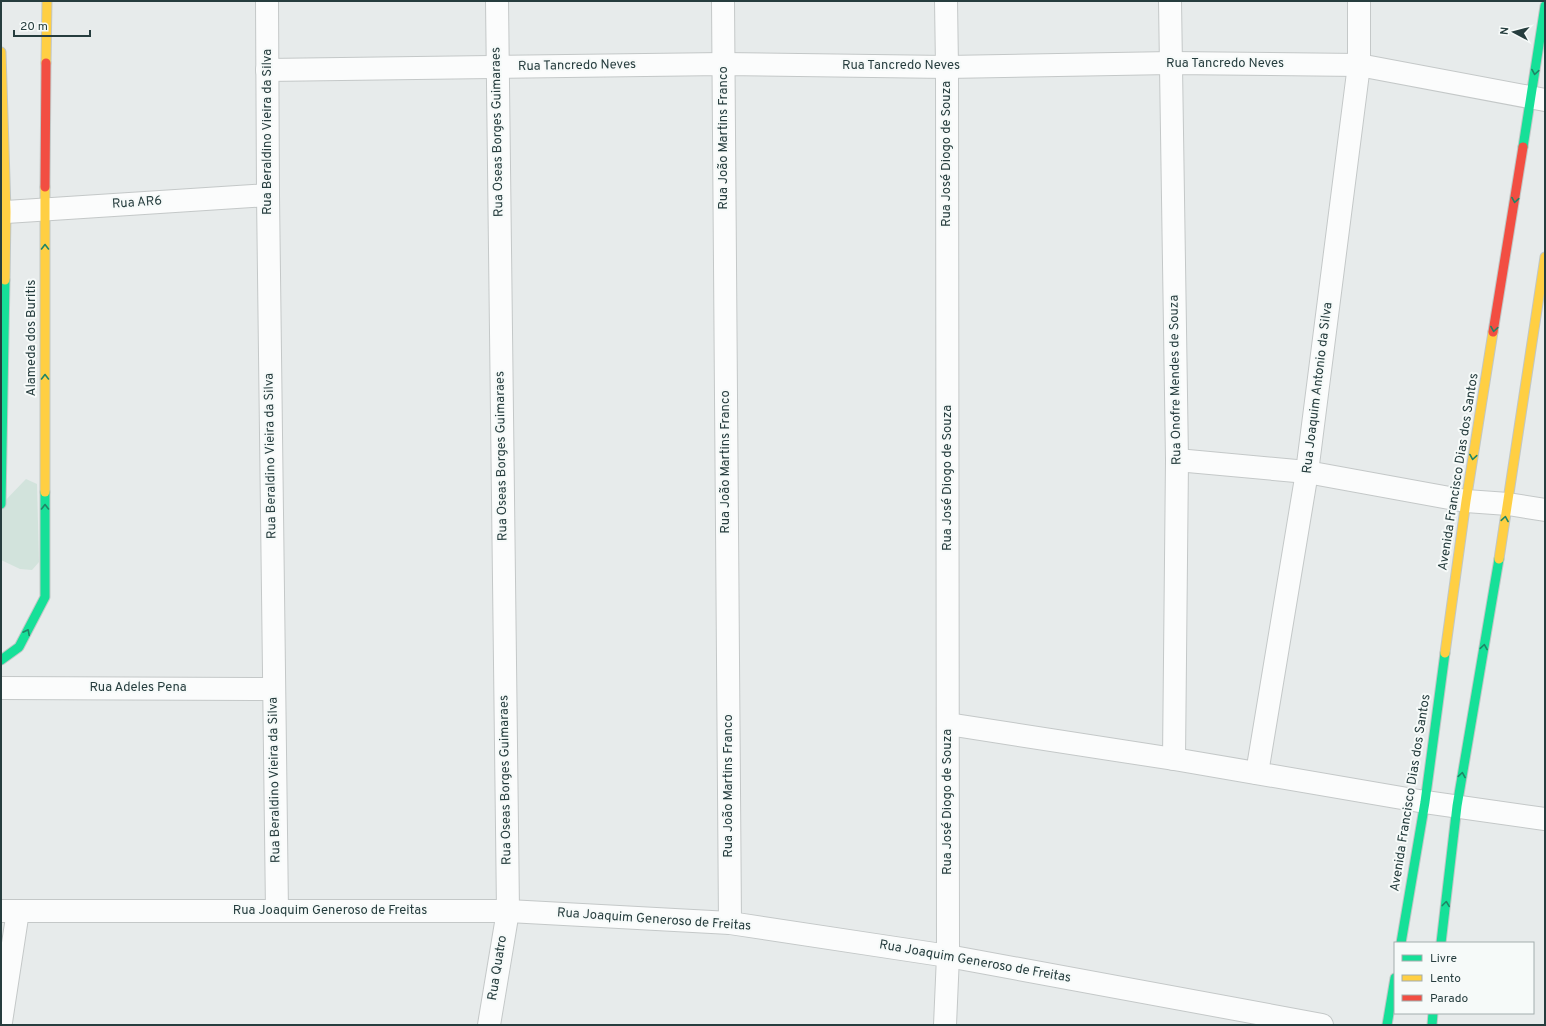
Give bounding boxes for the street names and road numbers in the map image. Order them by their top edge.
street label: Rua Oseas Borges Guimaraes [489,47,507,217]
street label: Rua Beraldino Vieira da Silva [260,49,276,215]
street label: Rua Tancredo Neves [1166,56,1284,72]
street label: Rua Tancredo Neves [518,57,636,75]
street label: Rua Tancredo Neves [842,58,960,74]
street label: Rua João Martins Franco [716,66,732,210]
street label: Rua José Diogo de Souza [939,81,955,227]
street label: Rua AR6 [111,193,163,213]
street label: Alameda dos Buritis [24,280,40,396]
street label: Rua Onofre Mendes de Souza [1167,295,1185,465]
street label: Rua Joaquim Antonio da Silva [1300,301,1336,475]
street label: Rua Oseas Borges Guimaraes [493,371,511,541]
street label: Avenida Francisco Dias dos Santos [1435,372,1483,572]
street label: Rua Beraldino Vieira da Silva [262,373,280,539]
street label: Rua João Martins Franco [718,390,734,534]
street label: Rua José Diogo de Souza [940,405,956,551]
street label: Rua Adeles Pena [89,680,187,696]
street label: Avenida Francisco Dias dos Santos [1387,693,1435,893]
street label: Rua Oseas Borges Guimaraes [497,695,515,865]
street label: Rua Beraldino Vieira da Silva [266,697,284,863]
street label: Rua João Martins Franco [721,714,737,858]
street label: Rua José Diogo de Souza [940,729,956,875]
street label: Rua Joaquim Generoso de Freitas [233,903,427,919]
street label: Rua Joaquim Generoso de Freitas [556,905,752,935]
street label: Rua Quatro [485,934,511,1002]
street label: Rua Joaquim Generoso de Freitas [878,937,1072,987]

